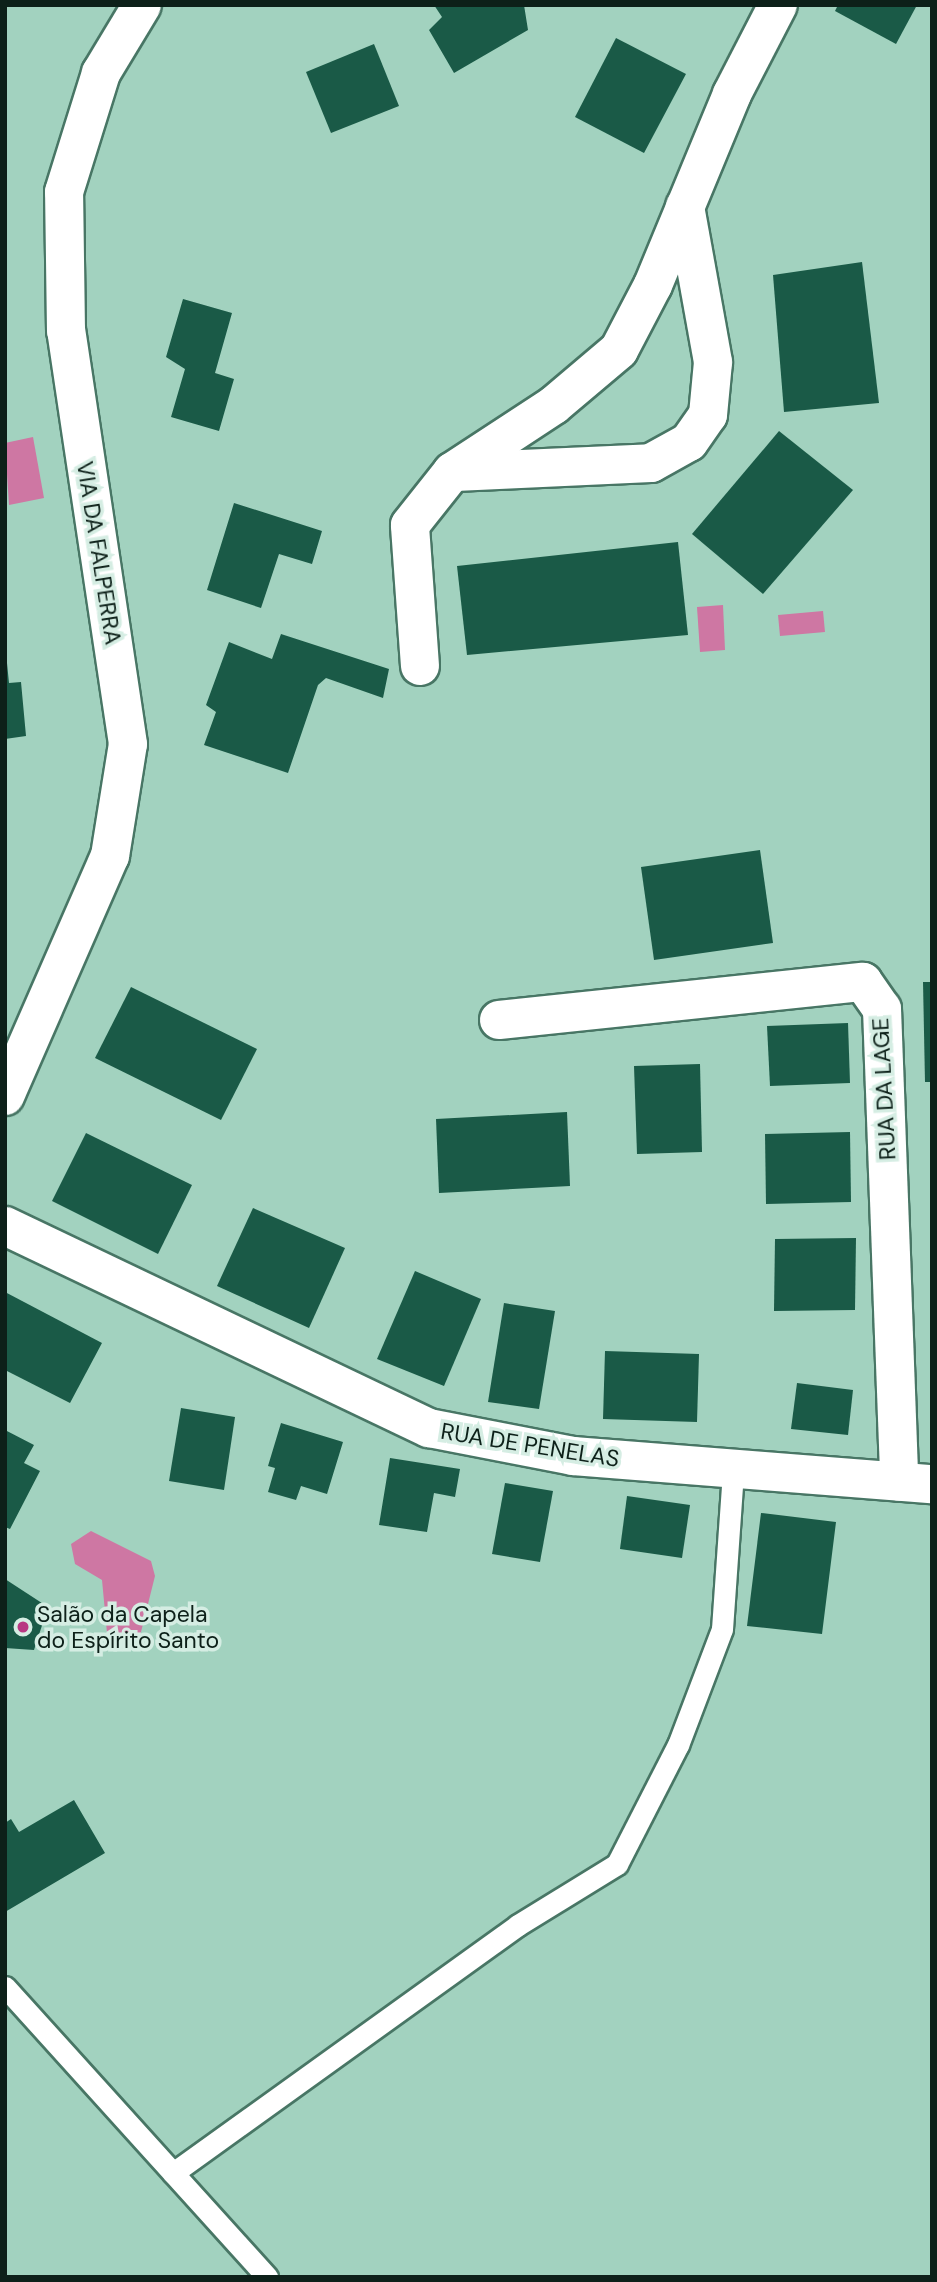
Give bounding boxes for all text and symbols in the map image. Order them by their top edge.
street label: VIA DA FALPERRA [71,459,127,647]
street label: RUA DA LAGE [866,1017,902,1161]
street label: RUA DE PENELAS [439,1417,621,1473]
place label: Salão da Capela do Espírito Santo [37,1600,219,1654]
marker: Salão da Capela do Espírito Santo [15,1619,31,1635]

